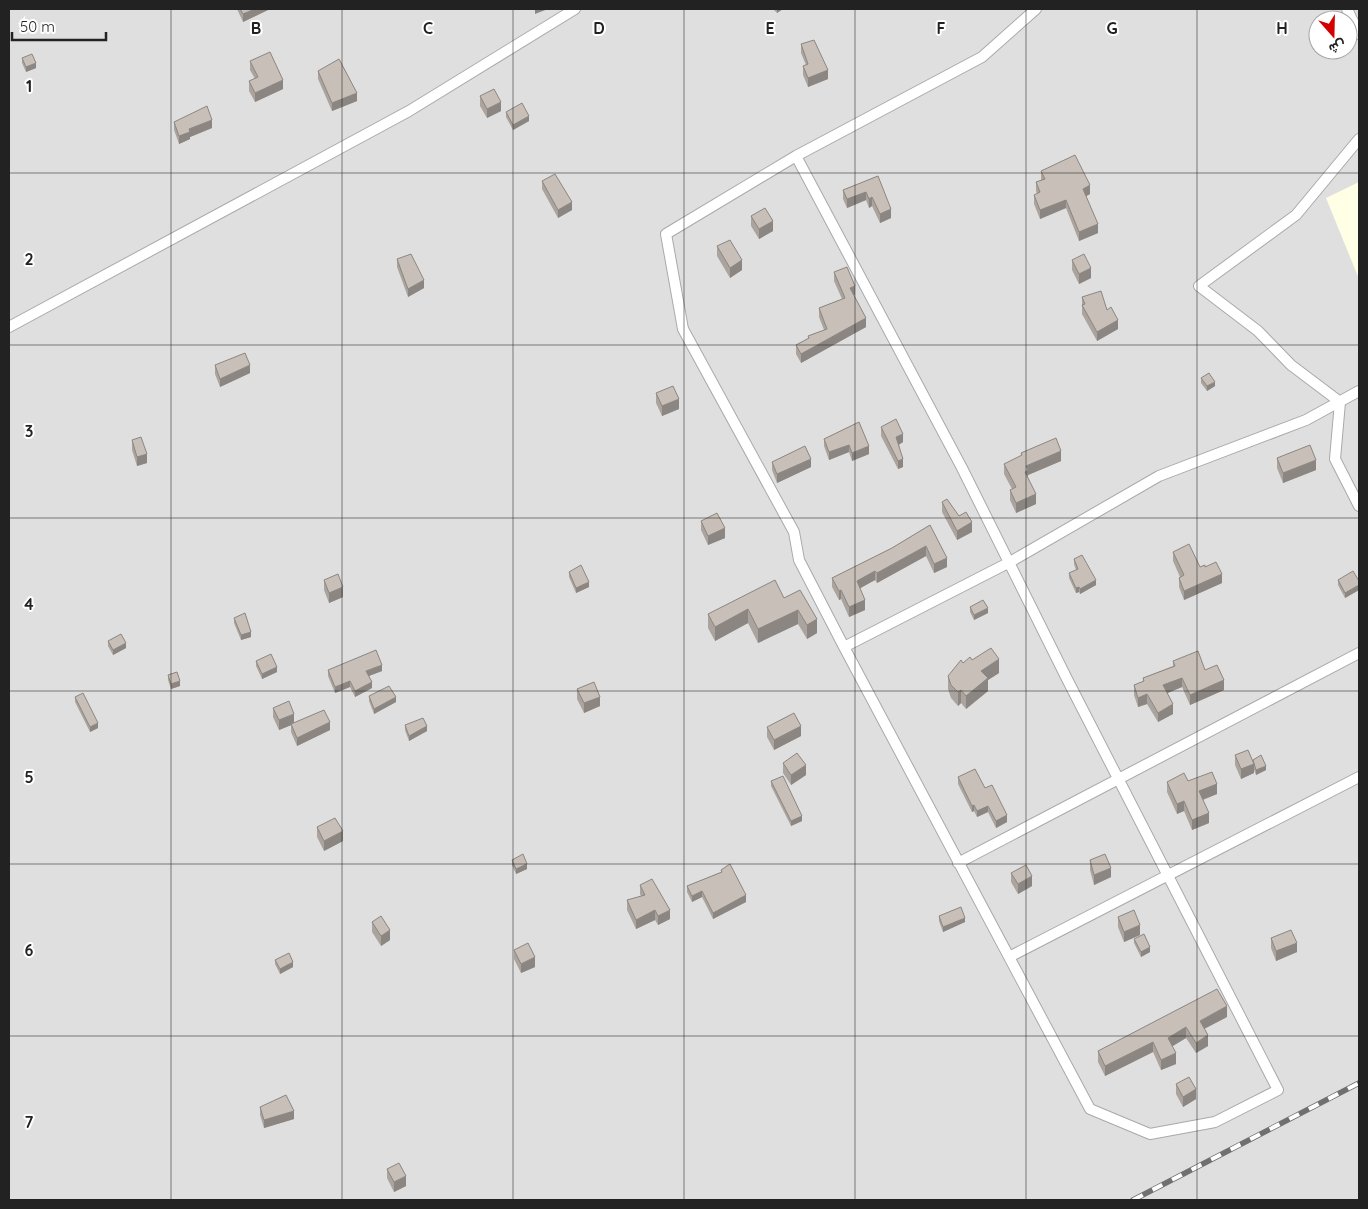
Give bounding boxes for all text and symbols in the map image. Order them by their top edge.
scale bar [12,10,106,42]
north arrow [1308,10,1358,60]
text: 50 m [20,17,55,36]
text: B [251,18,261,38]
text: C [423,18,433,38]
text: D [593,18,605,38]
text: E [765,18,775,38]
text: F [937,18,946,38]
text: G [1106,18,1118,38]
text: H [1276,18,1288,38]
text: ش [1326,36,1348,59]
text: 1 [26,76,32,96]
text: 2 [24,249,34,269]
text: 3 [25,421,33,441]
text: 4 [24,594,34,614]
text: 5 [24,767,34,787]
text: 6 [25,940,34,960]
text: 7 [25,1112,34,1132]

